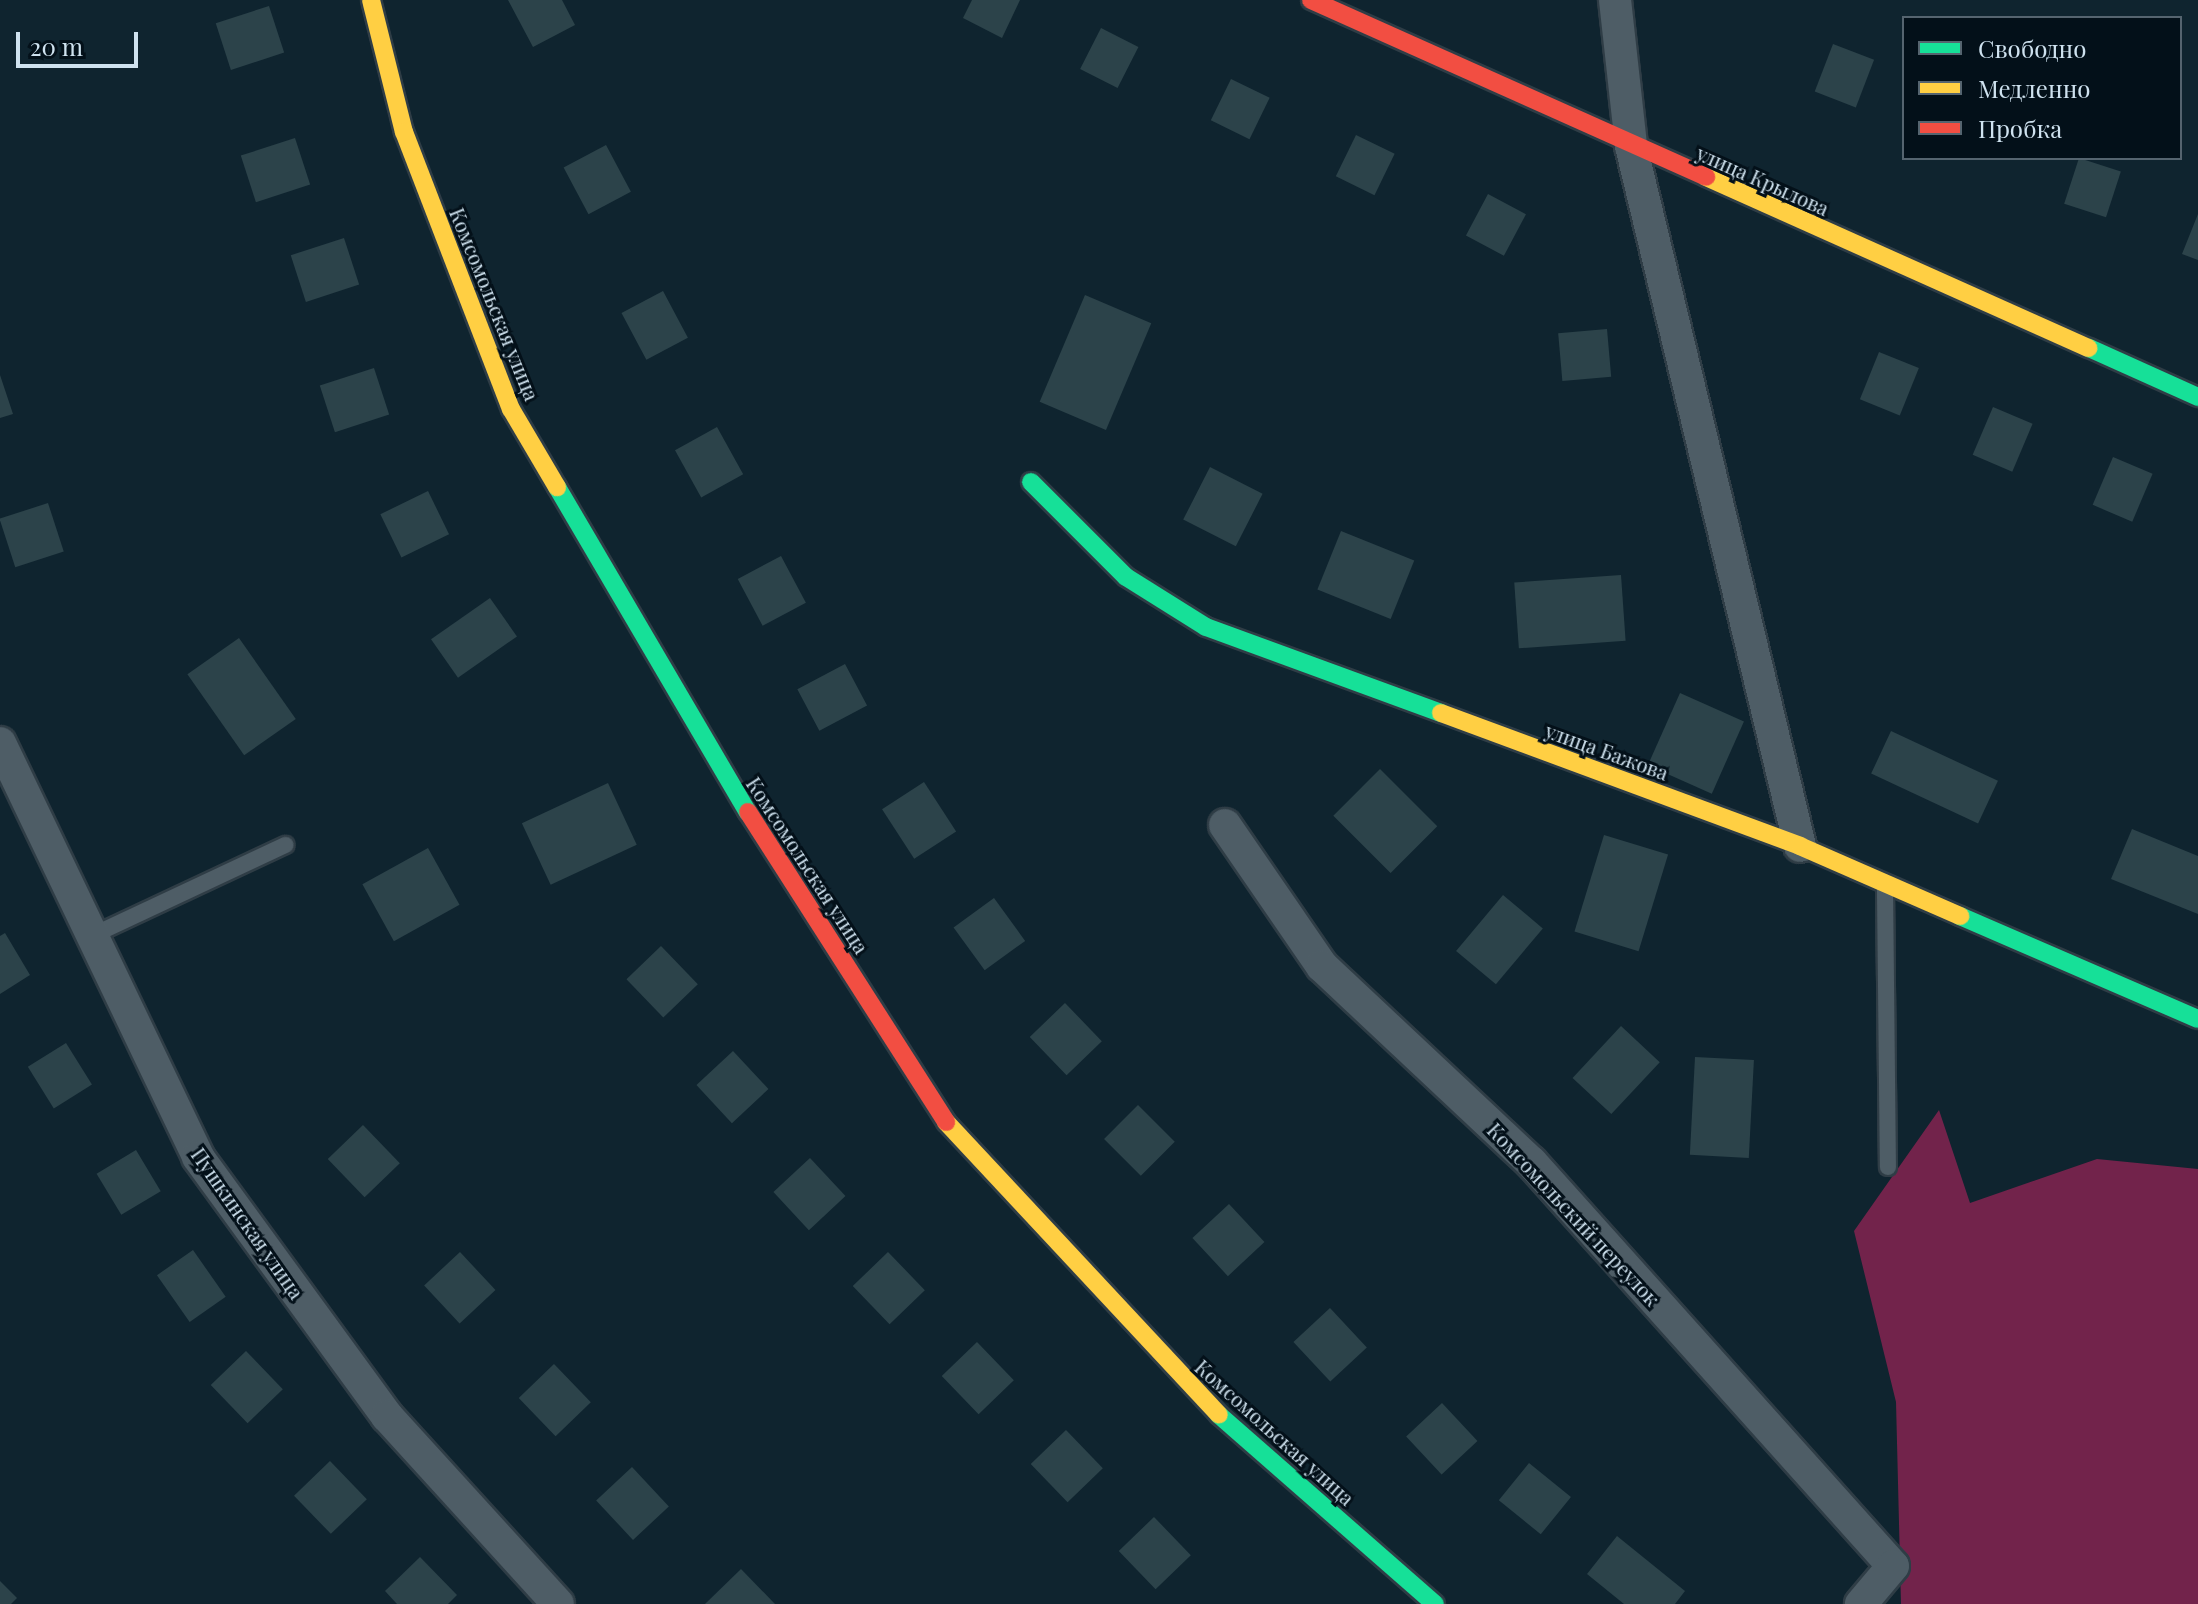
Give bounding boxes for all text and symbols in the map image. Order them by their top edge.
scale bar [20,16,142,66]
legend [1902,16,2182,160]
text: 20 m [30,30,83,62]
text: Свободно [1978,32,2086,64]
text: Медленно [1978,72,2091,104]
text: Пробка [1978,112,2062,144]
street label: улица Крылова [1693,140,1833,220]
street label: Комсомольская улица [445,204,545,404]
street label: улица Бажова [1542,718,1672,784]
street label: Комсомольская улица [742,772,874,958]
street label: Комсомольский переулок [1483,1118,1665,1310]
street label: Пушкинская улица [187,1143,309,1303]
street label: Комсомольская улица [1191,1354,1359,1510]

